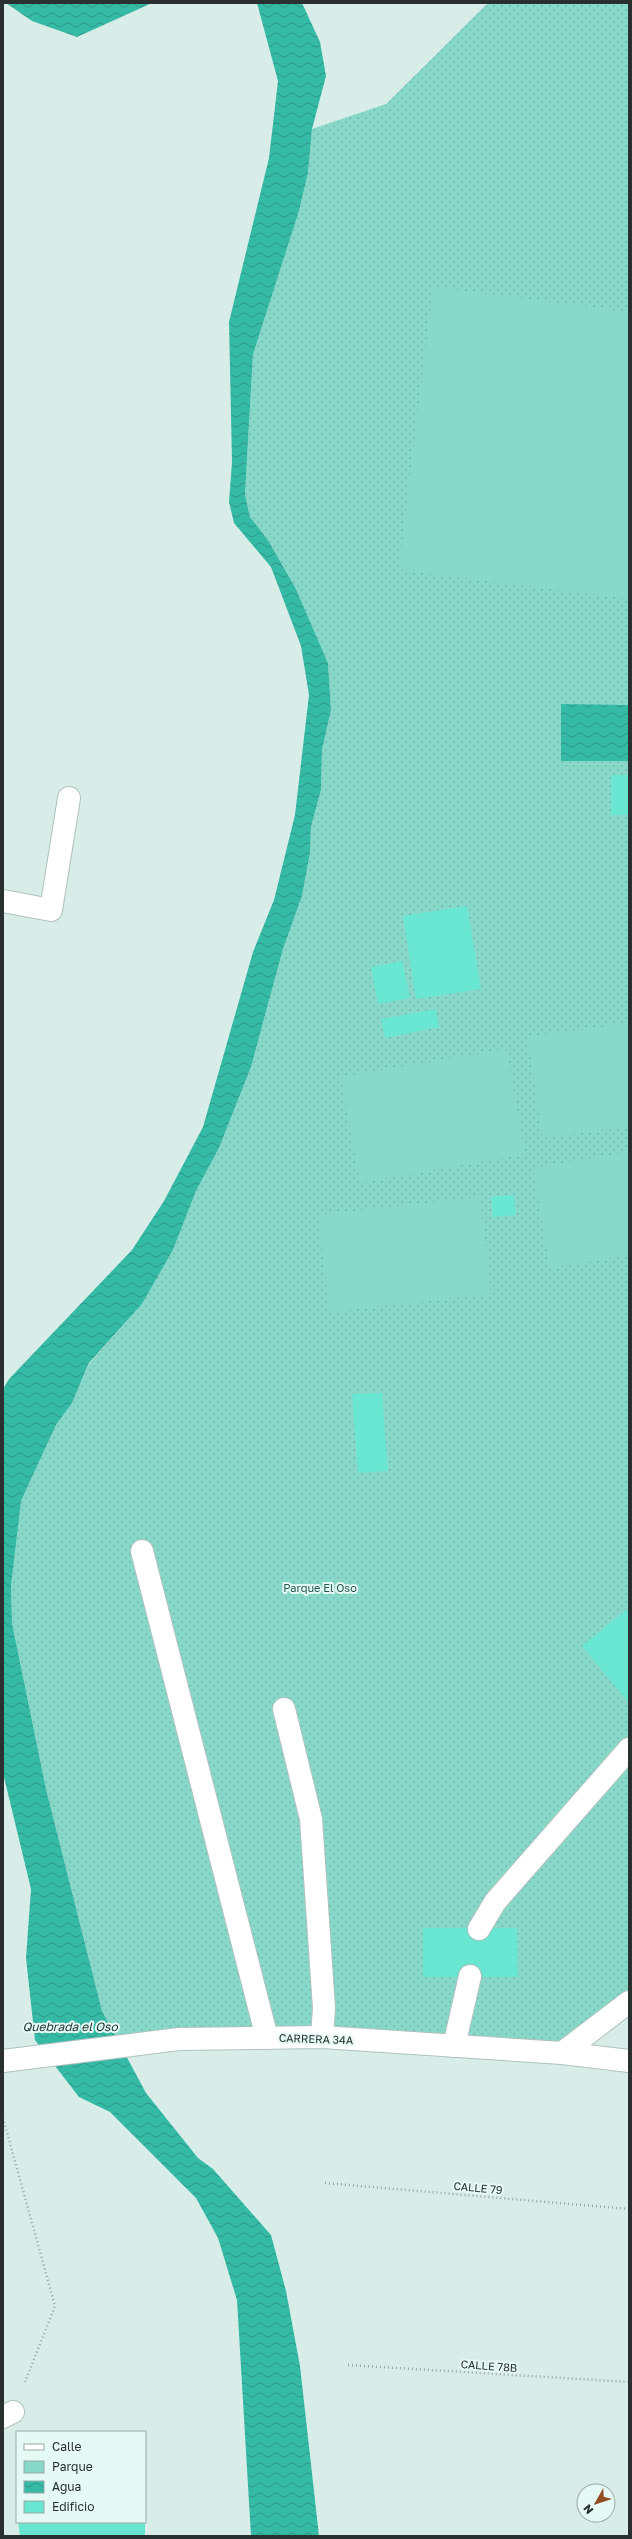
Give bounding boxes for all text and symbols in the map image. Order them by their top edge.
park label: Parque El Oso [283,1581,357,1594]
water label: Quebrada el Oso [22,2019,118,2034]
street label: CARRERA 34A [279,2031,354,2046]
street label: CALLE 79 [453,2179,503,2196]
street label: CALLE 78B [460,2357,518,2374]
legend [16,2431,146,2523]
text: Calle [52,2439,82,2454]
text: Parque [52,2459,93,2474]
text: Agua [52,2479,81,2494]
north arrow [576,2483,616,2523]
text: Edificio [52,2499,94,2514]
text: N [580,2502,596,2517]

